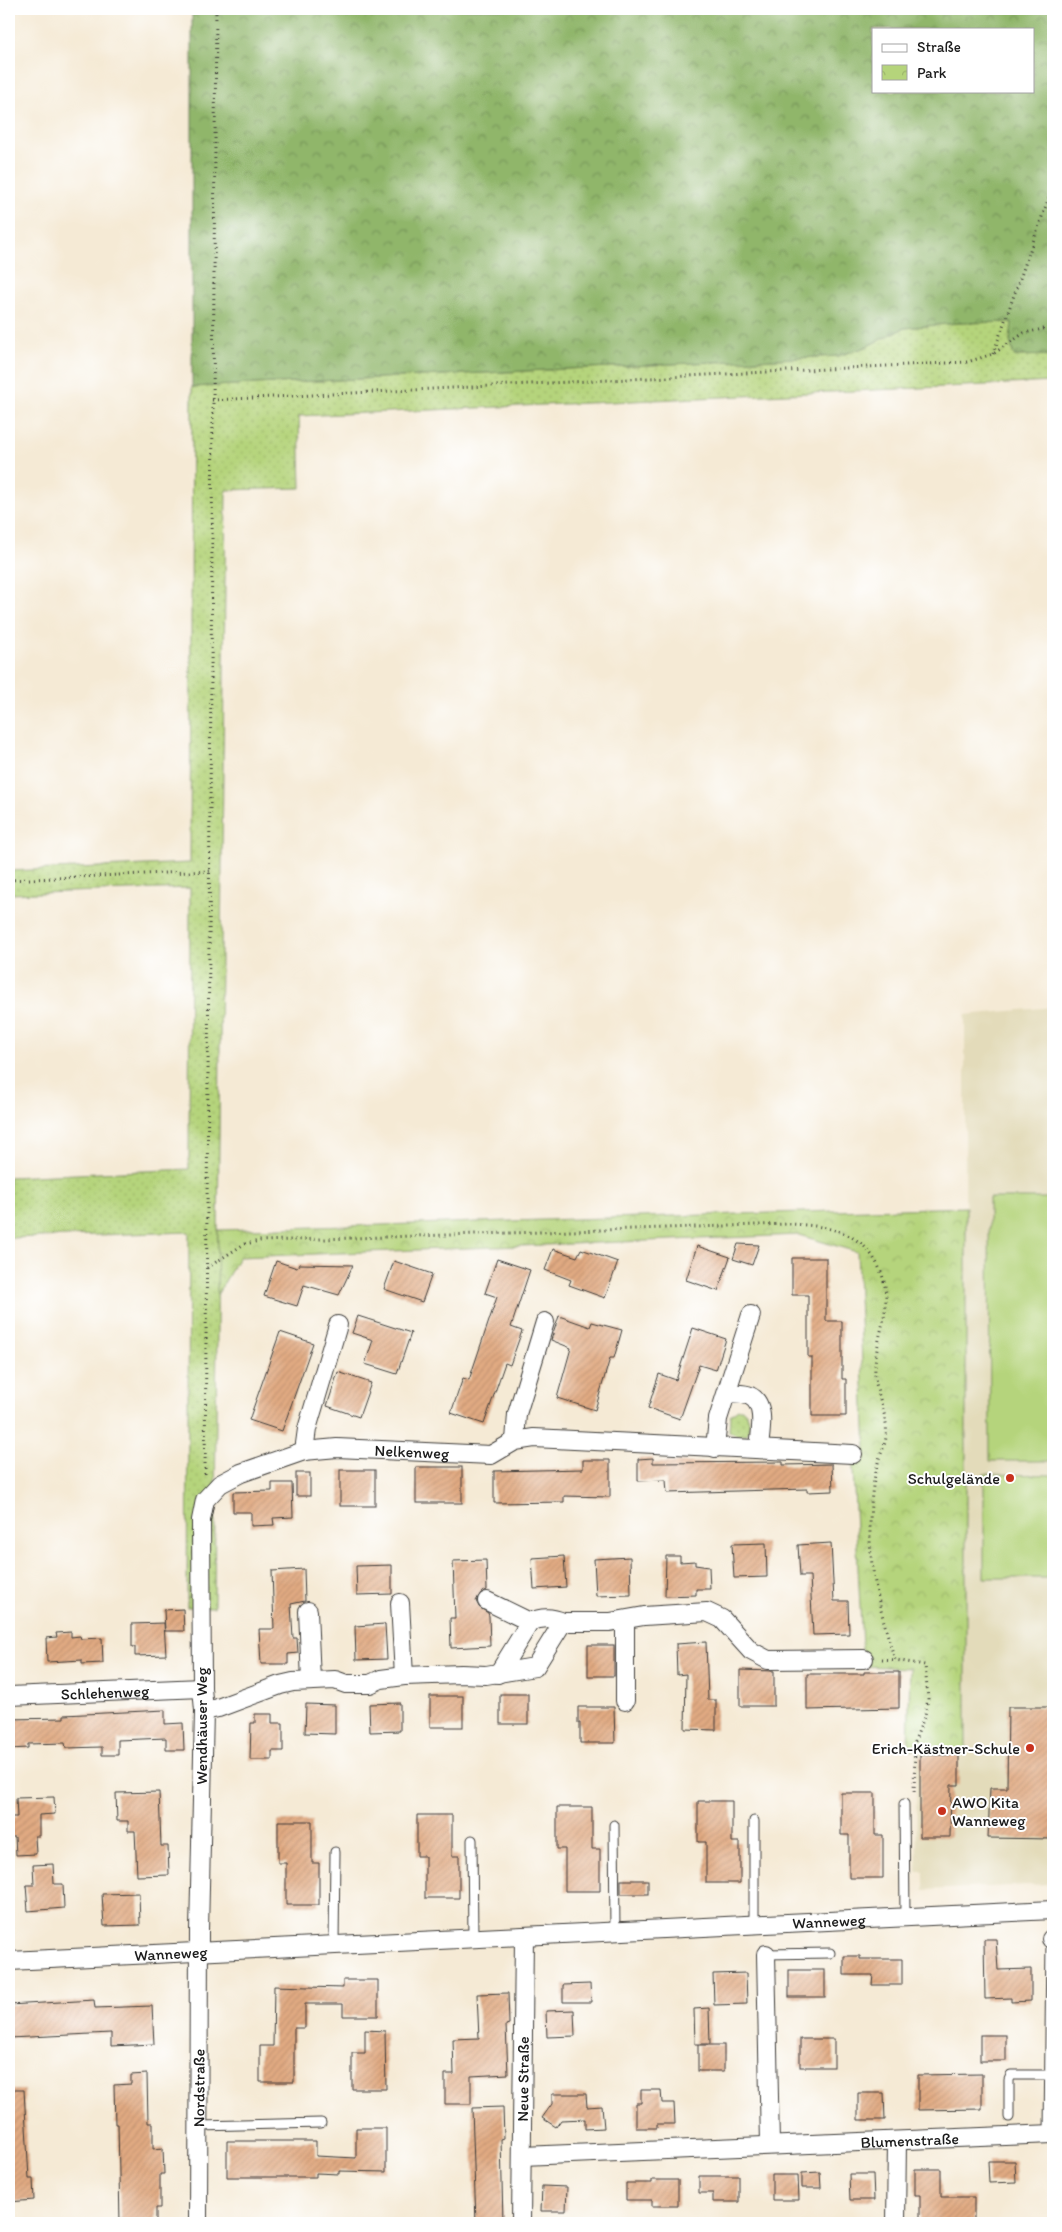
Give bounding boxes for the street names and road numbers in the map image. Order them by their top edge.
street label: Nelkenweg [374,1440,450,1463]
street label: Wendhäuser Weg [192,1667,211,1785]
street label: Schlehenweg [60,1681,150,1703]
street label: Wanneweg [792,1910,867,1932]
street label: Wanneweg [134,1942,209,1964]
street label: Neue Straße [513,2036,532,2122]
street label: Nordstraße [189,2048,208,2127]
street label: Blumenstraße [860,2128,959,2151]

